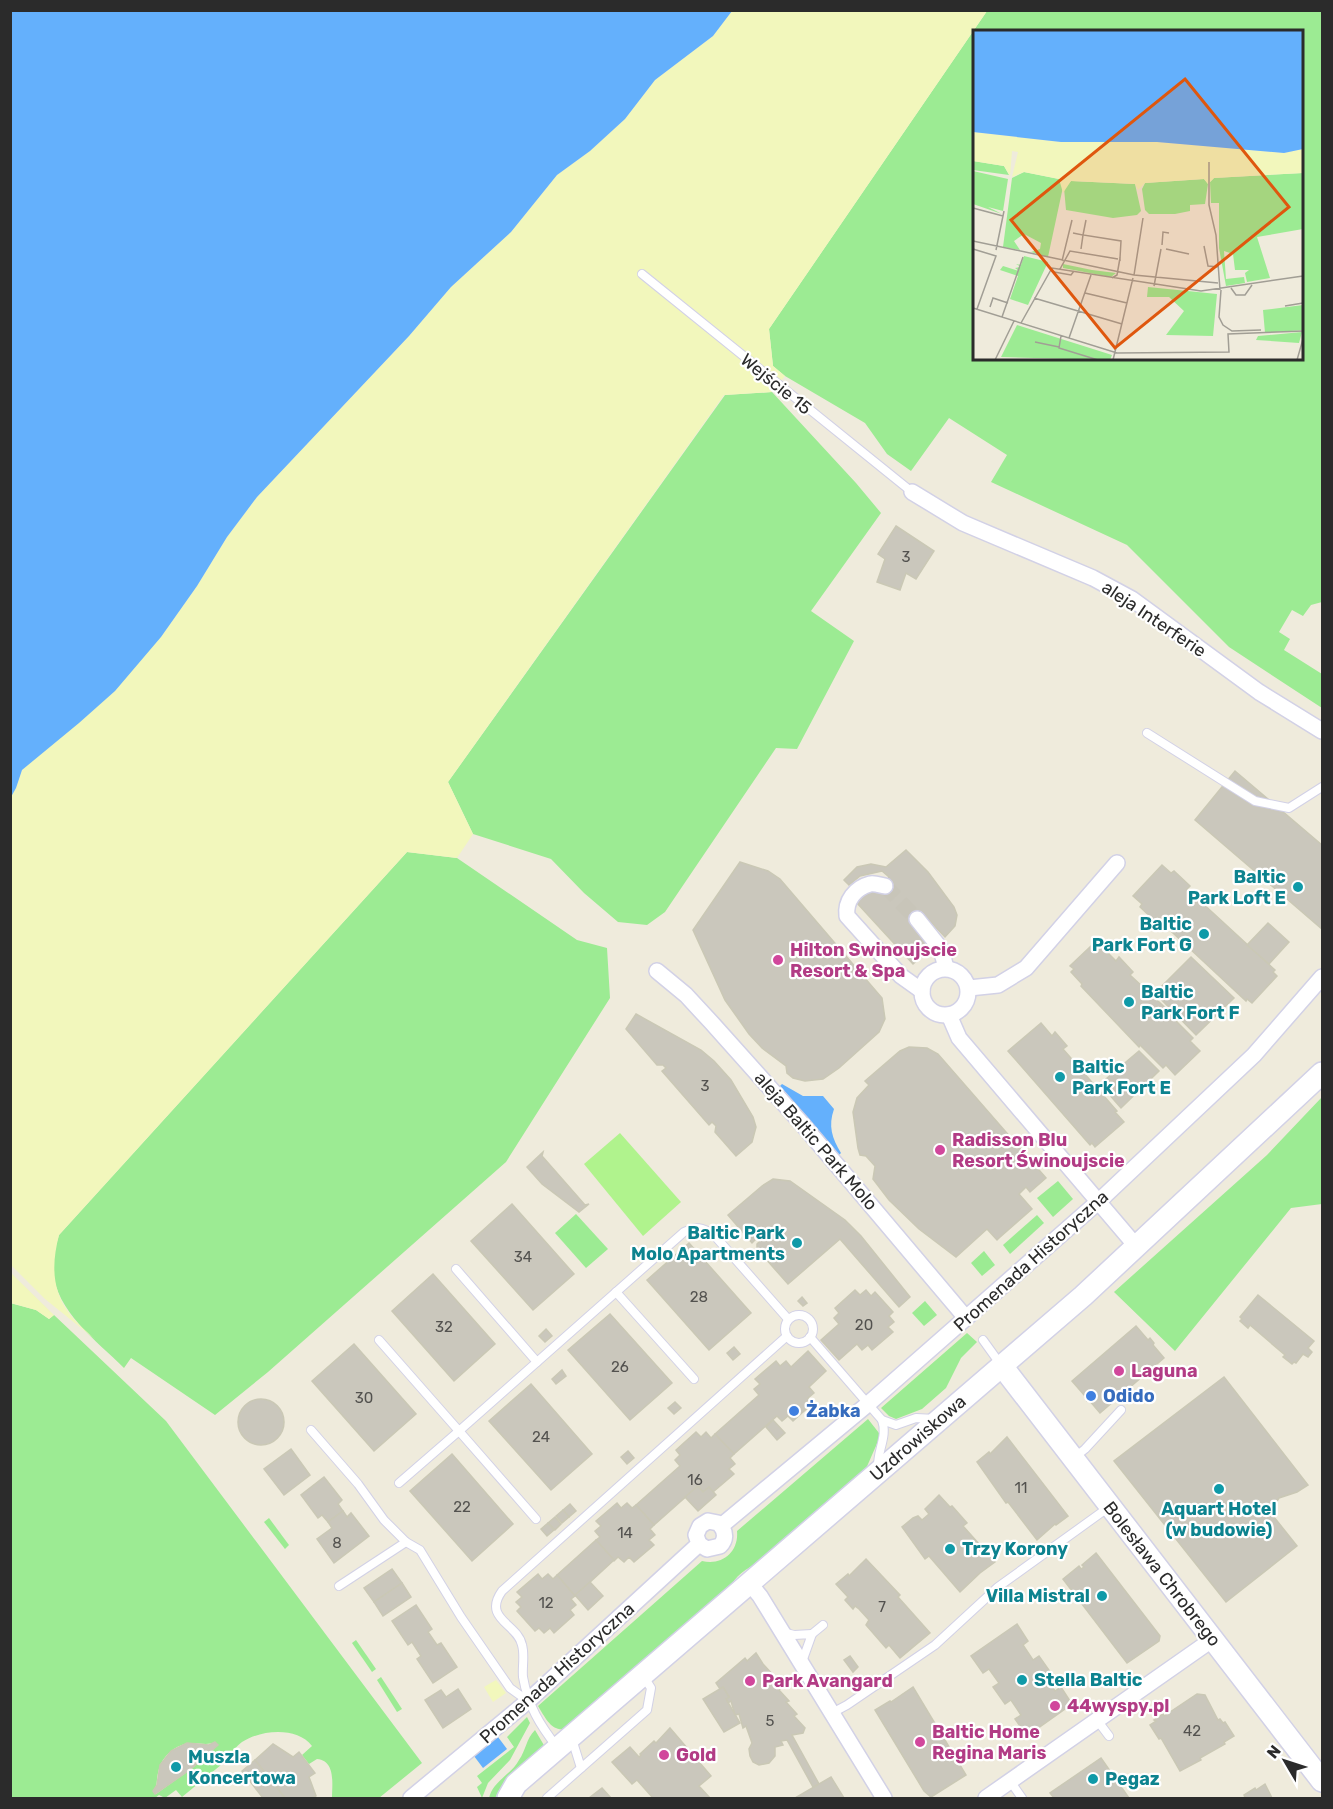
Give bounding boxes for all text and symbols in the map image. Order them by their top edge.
inset map [973,30,1303,360]
street label: Wejście 15 [736,349,816,419]
house number: 3 [901,548,911,566]
street label: aleja Interferie [1098,576,1210,662]
place label: Baltic Park Loft E [1188,866,1286,909]
marker: Baltic Park Loft E [1291,880,1305,894]
place label: Baltic Park Fort G [1092,913,1192,956]
marker: Baltic Park Fort G [1197,927,1211,941]
place label: Hilton Swinoujscie Resort & Spa [790,939,957,982]
marker: Hilton Swinoujscie Resort & Spa [771,953,785,967]
place label: Baltic Park Fort F [1141,981,1240,1024]
marker: Baltic Park Fort F [1122,995,1136,1009]
place label: Baltic Park Fort E [1072,1056,1171,1099]
street label: aleja Baltic Park Molo [750,1067,882,1215]
marker: Baltic Park Fort E [1053,1070,1067,1084]
house number: 3 [700,1077,710,1095]
place label: Radisson Blu Resort Świnoujscie [952,1129,1125,1172]
marker: Radisson Blu Resort Świnoujscie [933,1143,947,1157]
street label: Promenada Historyczna [949,1186,1113,1336]
place label: Baltic Park Molo Apartments [631,1222,785,1265]
marker: Baltic Park Molo Apartments [790,1236,804,1250]
house number: 34 [514,1248,532,1266]
house number: 28 [690,1288,708,1306]
house number: 20 [855,1316,873,1334]
house number: 32 [435,1318,453,1336]
house number: 26 [611,1358,629,1376]
place label: Laguna [1131,1360,1198,1382]
marker: Laguna [1112,1364,1126,1378]
place label: Odido [1103,1385,1155,1407]
house number: 30 [355,1389,373,1407]
marker: Odido [1084,1389,1098,1403]
street label: Uzdrowiskowa [865,1390,971,1486]
place label: Żabka [806,1400,861,1422]
marker: Żabka [787,1404,801,1418]
house number: 24 [532,1428,550,1446]
house number: 16 [687,1471,703,1489]
house number: 11 [1015,1479,1027,1497]
marker: Aquart Hotel (w budowie) [1212,1482,1226,1496]
street label: Bolesława Chrobrego [1099,1497,1225,1651]
house number: 22 [453,1498,471,1516]
place label: Aquart Hotel (w budowie) [1161,1498,1277,1541]
house number: 14 [617,1524,633,1542]
house number: 8 [332,1534,342,1552]
place label: Trzy Korony [962,1538,1068,1560]
marker: Trzy Korony [943,1542,957,1556]
place label: Villa Mistral [986,1585,1090,1607]
marker: Villa Mistral [1095,1589,1109,1603]
house number: 12 [538,1594,554,1612]
street label: Promenada Historyczna [475,1598,639,1748]
house number: 7 [878,1598,886,1616]
place label: Stella Baltic [1034,1669,1143,1691]
place label: Park Avangard [762,1670,893,1692]
marker: Stella Baltic [1015,1673,1029,1687]
marker: Park Avangard [743,1674,757,1688]
place label: 44wyspy.pl [1067,1695,1170,1717]
marker: 44wyspy.pl [1048,1699,1062,1713]
house number: 5 [766,1712,775,1730]
place label: Baltic Home Regina Maris [932,1721,1046,1764]
house number: 42 [1183,1722,1201,1740]
north arrow [1255,1731,1315,1791]
marker: Baltic Home Regina Maris [913,1735,927,1749]
text: N [1263,1741,1285,1762]
place label: Gold [676,1744,716,1766]
place label: Muszla Koncertowa [188,1746,296,1789]
marker: Gold [657,1748,671,1762]
marker: Muszla Koncertowa [169,1760,183,1774]
place label: Pegaz [1105,1768,1160,1790]
marker: Pegaz [1086,1772,1100,1786]

